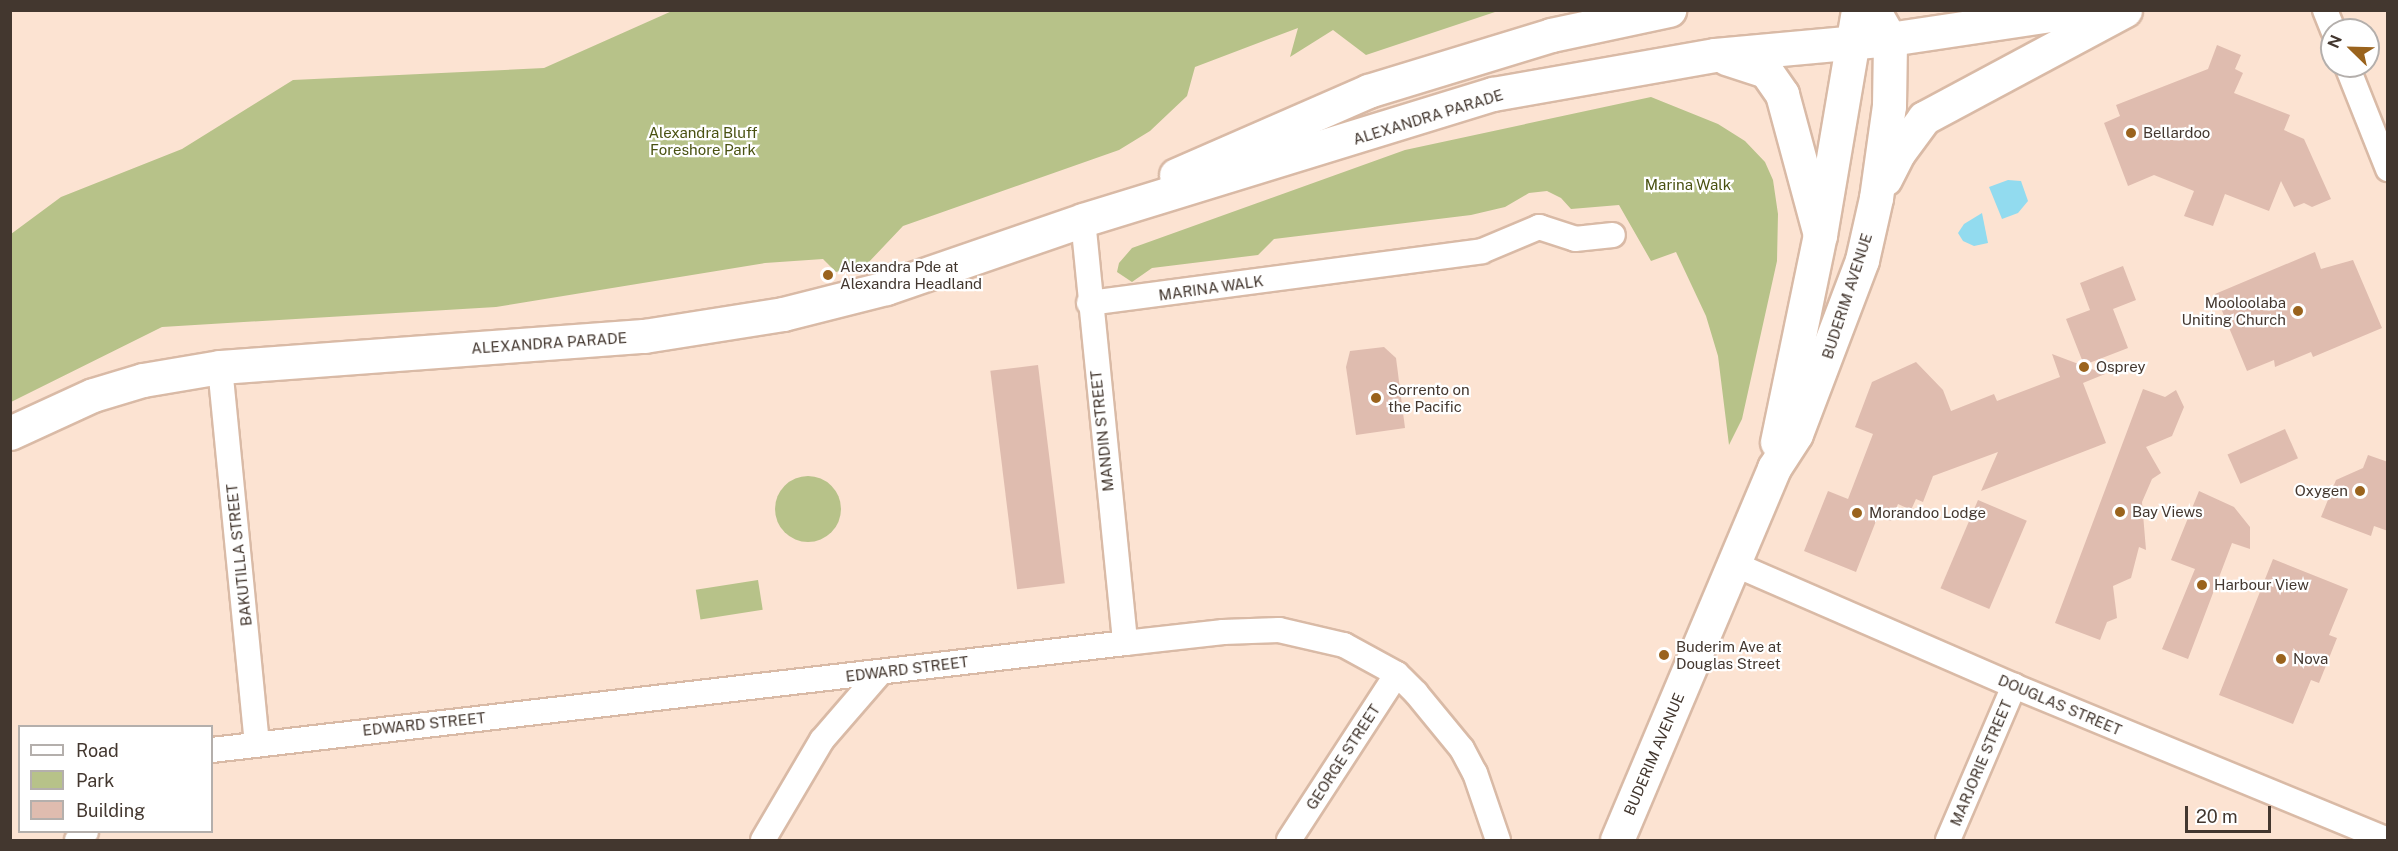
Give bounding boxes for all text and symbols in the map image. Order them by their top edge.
north arrow [2320,18,2380,78]
text: N [2324,32,2346,51]
street label: ALEXANDRA PARADE [1351,86,1505,148]
park label: Alexandra Bluff Foreshore Park [648,123,758,158]
place label: Bellardoo [2143,124,2210,142]
marker: Bellardoo [2124,126,2138,140]
park label: Marina Walk [1645,176,1731,194]
street label: BUDERIM AVENUE [1818,231,1876,361]
place label: Alexandra Pde at Alexandra Headland [840,257,982,292]
marker: Alexandra Pde at Alexandra Headland [821,268,835,282]
street label: MARINA WALK [1157,272,1265,304]
place label: Mooloolaba Uniting Church [2182,293,2286,328]
marker: Mooloolaba Uniting Church [2291,304,2305,318]
street label: ALEXANDRA PARADE [471,329,627,357]
place label: Osprey [2096,358,2146,376]
marker: Osprey [2077,360,2091,374]
street label: MANDIN STREET [1087,370,1117,492]
place label: Sorrento on the Pacific [1388,380,1470,415]
marker: Sorrento on the Pacific [1369,391,1383,405]
place label: Oxygen [2295,482,2348,500]
street label: BAKUTILLA STREET [223,483,255,627]
marker: Oxygen [2353,484,2367,498]
place label: Bay Views [2132,503,2203,521]
place label: Morandoo Lodge [1869,504,1986,522]
marker: Bay Views [2113,505,2127,519]
marker: Morandoo Lodge [1850,506,1864,520]
place label: Harbour View [2214,576,2309,594]
marker: Harbour View [2195,578,2209,592]
place label: Buderim Ave at Douglas Street [1676,637,1782,672]
marker: Buderim Ave at Douglas Street [1657,648,1671,662]
place label: Nova [2293,650,2328,668]
marker: Nova [2274,652,2288,666]
street label: EDWARD STREET [845,653,969,685]
street label: DOUGLAS STREET [1996,671,2124,739]
street label: BUDERIM AVENUE [1620,690,1688,818]
street label: MARJORIE STREET [1946,697,2016,829]
street label: GEORGE STREET [1302,701,1384,813]
street label: EDWARD STREET [362,709,486,739]
legend [18,725,213,833]
text: Road [76,740,119,761]
text: Park [76,770,114,791]
scale bar [2188,794,2274,832]
text: Building [76,800,145,821]
text: 20 m [2196,806,2238,827]

